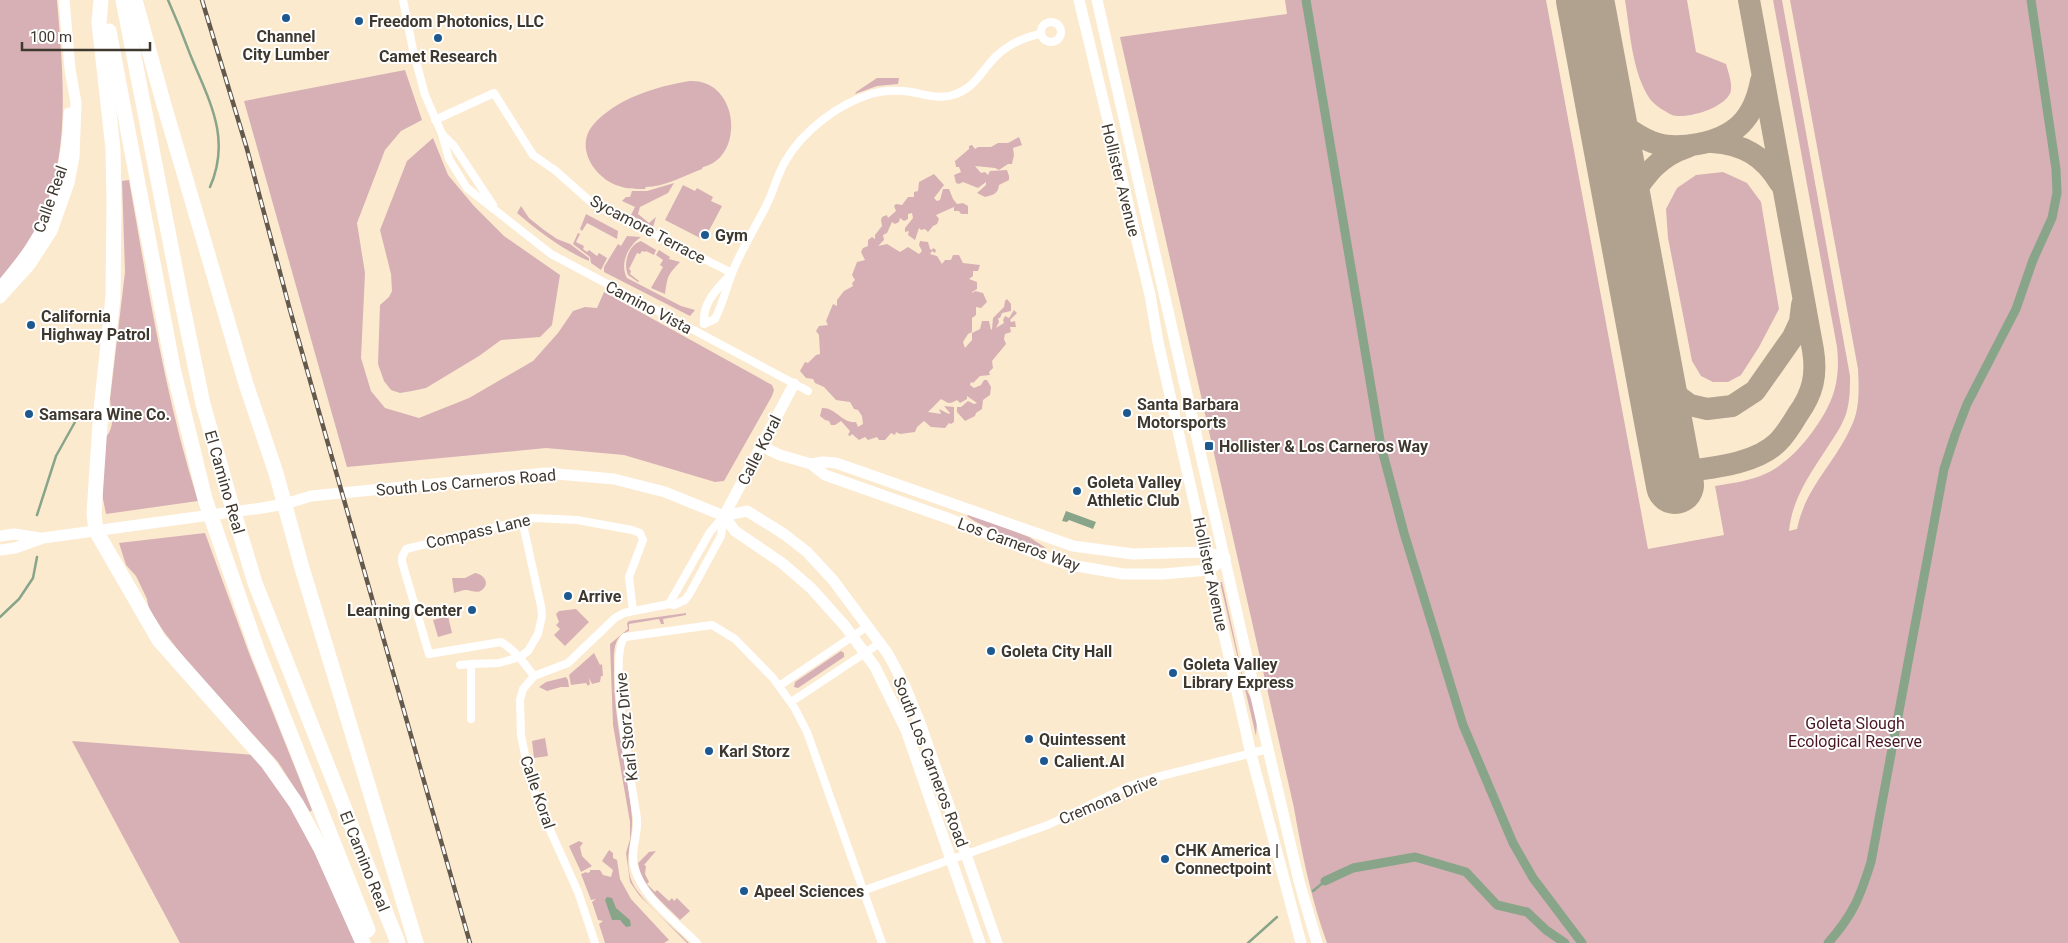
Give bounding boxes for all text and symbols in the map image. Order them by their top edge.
marker: Channel City Lumber [280,12,292,24]
place label: Freedom Photonics, LLC [369,12,544,31]
marker: Freedom Photonics, LLC [353,15,365,27]
scale bar [22,20,150,52]
place label: Channel City Lumber [243,27,330,64]
text: 100 m [30,28,72,46]
marker: Camet Research [432,32,444,44]
place label: Camet Research [379,47,497,66]
street label: Hollister Avenue [1097,122,1144,239]
street label: Calle Real [30,163,71,235]
street label: Sycamore Terrace [587,191,709,268]
place label: Gym [715,226,748,245]
marker: Gym [699,229,711,241]
street label: Camino Vista [602,277,695,338]
place label: California Highway Patrol [41,307,150,344]
marker: California Highway Patrol [25,319,37,331]
place label: Santa Barbara Motorsports [1137,395,1239,432]
place label: Samsara Wine Co. [39,405,170,424]
marker: Santa Barbara Motorsports [1121,407,1133,419]
marker: Samsara Wine Co. [23,408,35,420]
street label: Calle Koral [734,412,785,488]
street label: El Camino Real [201,428,248,536]
place label: Hollister & Los Carneros Way [1219,437,1429,456]
marker: Hollister & Los Carneros Way [1203,440,1215,452]
street label: South Los Carneros Road [375,465,557,500]
place label: Goleta Valley Athletic Club [1087,473,1182,510]
marker: Goleta Valley Athletic Club [1071,485,1083,497]
street label: Compass Lane [424,510,532,553]
street label: Los Carneros Way [955,514,1083,576]
street label: Hollister Avenue [1189,515,1232,633]
place label: Arrive [578,587,622,606]
marker: Arrive [562,590,574,602]
place label: Learning Center [347,601,462,620]
marker: Learning Center [466,604,478,616]
place label: Goleta City Hall [1001,642,1112,661]
marker: Goleta City Hall [985,645,997,657]
place label: Goleta Valley Library Express [1183,655,1294,692]
marker: Goleta Valley Library Express [1167,667,1179,679]
street label: Karl Storz Drive [611,672,642,782]
street label: South Los Carneros Road [889,674,972,850]
park label: Goleta Slough Ecological Reserve [1788,714,1922,751]
place label: Quintessent [1039,730,1126,749]
marker: Quintessent [1023,733,1035,745]
place label: Karl Storz [719,742,790,761]
marker: Karl Storz [703,745,715,757]
place label: Calient.AI [1054,752,1125,771]
street label: Calle Koral [516,753,559,831]
marker: Calient.AI [1038,755,1050,767]
street label: Cremona Drive [1056,770,1160,829]
street label: El Camino Real [336,808,393,914]
place label: CHK America | Connectpoint [1175,841,1279,878]
marker: CHK America | Connectpoint [1159,853,1171,865]
place label: Apeel Sciences [754,882,864,901]
marker: Apeel Sciences [738,885,750,897]

